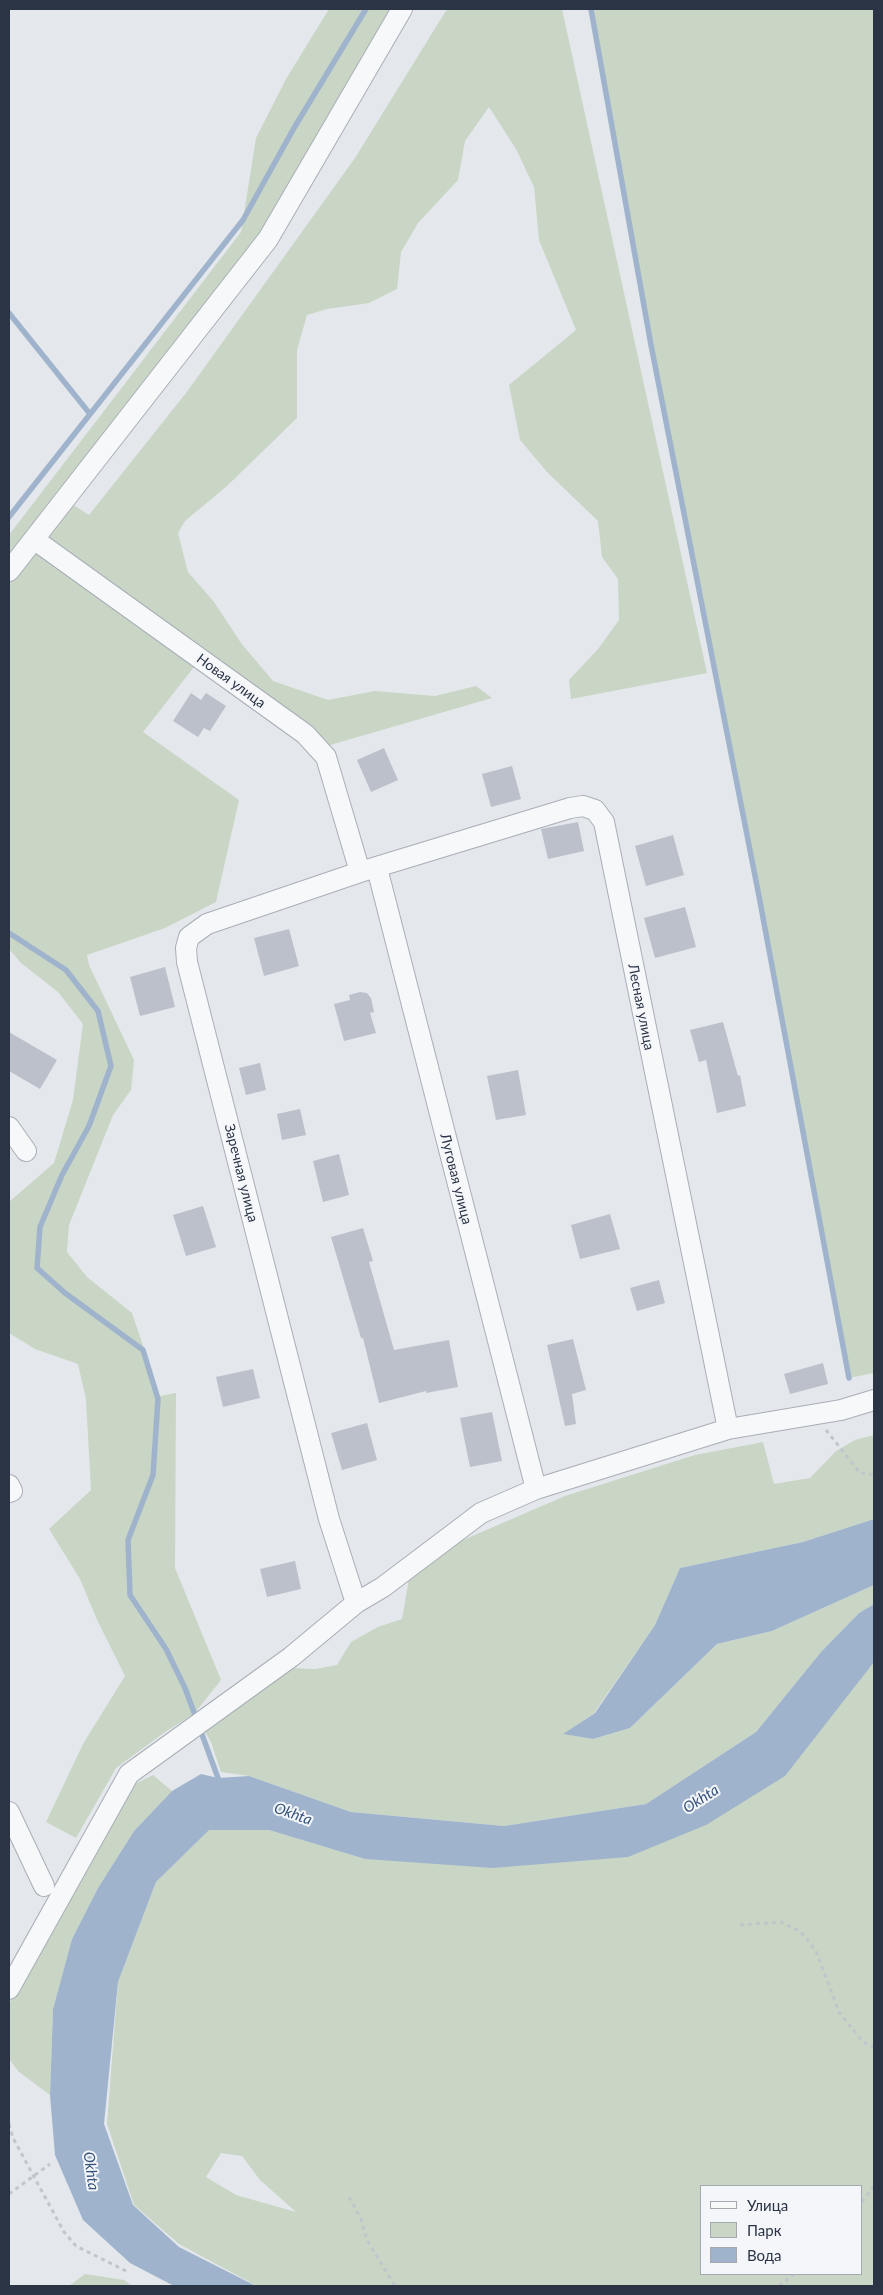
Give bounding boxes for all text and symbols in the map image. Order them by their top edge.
street label: Новая улица [193,650,269,712]
street label: Лесная улица [624,962,658,1052]
street label: Заречная улица [221,1122,261,1224]
street label: Луговая улица [437,1132,475,1226]
water label: Okhta [680,1781,722,1817]
water label: Okhta [272,1799,314,1829]
water label: Okhta [79,2151,103,2191]
legend [700,2185,863,2275]
text: Улица [747,2196,788,2214]
text: Парк [747,2221,781,2239]
text: Вода [747,2246,782,2264]

